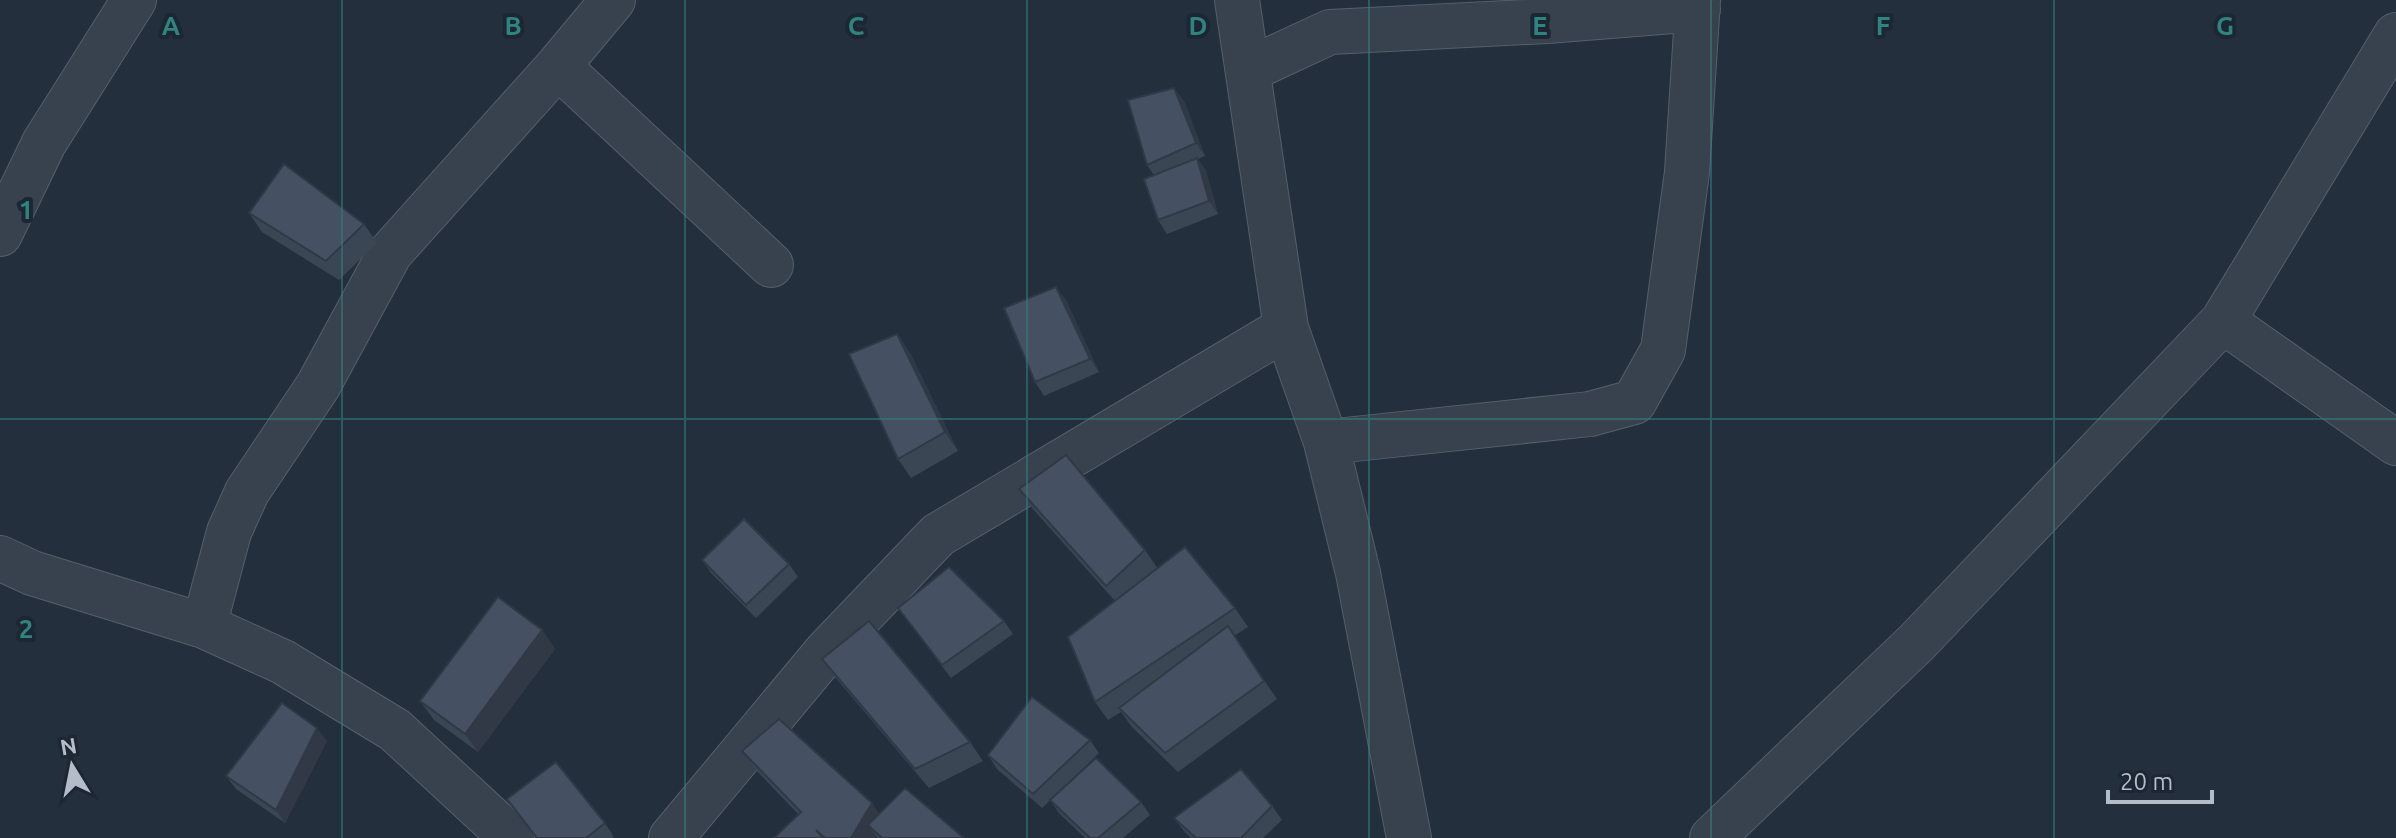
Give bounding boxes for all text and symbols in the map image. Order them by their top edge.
text: A [162,11,181,40]
text: B [504,11,522,40]
text: C [848,11,865,40]
text: D [1189,11,1207,40]
text: E [1532,11,1548,40]
text: F [1876,11,1890,40]
text: G [2216,11,2234,40]
text: 1 [19,195,33,224]
text: 2 [19,614,33,643]
north arrow [32,726,112,806]
text: N [58,732,79,760]
scale bar [2108,754,2212,804]
text: 20 m [2120,768,2173,795]

